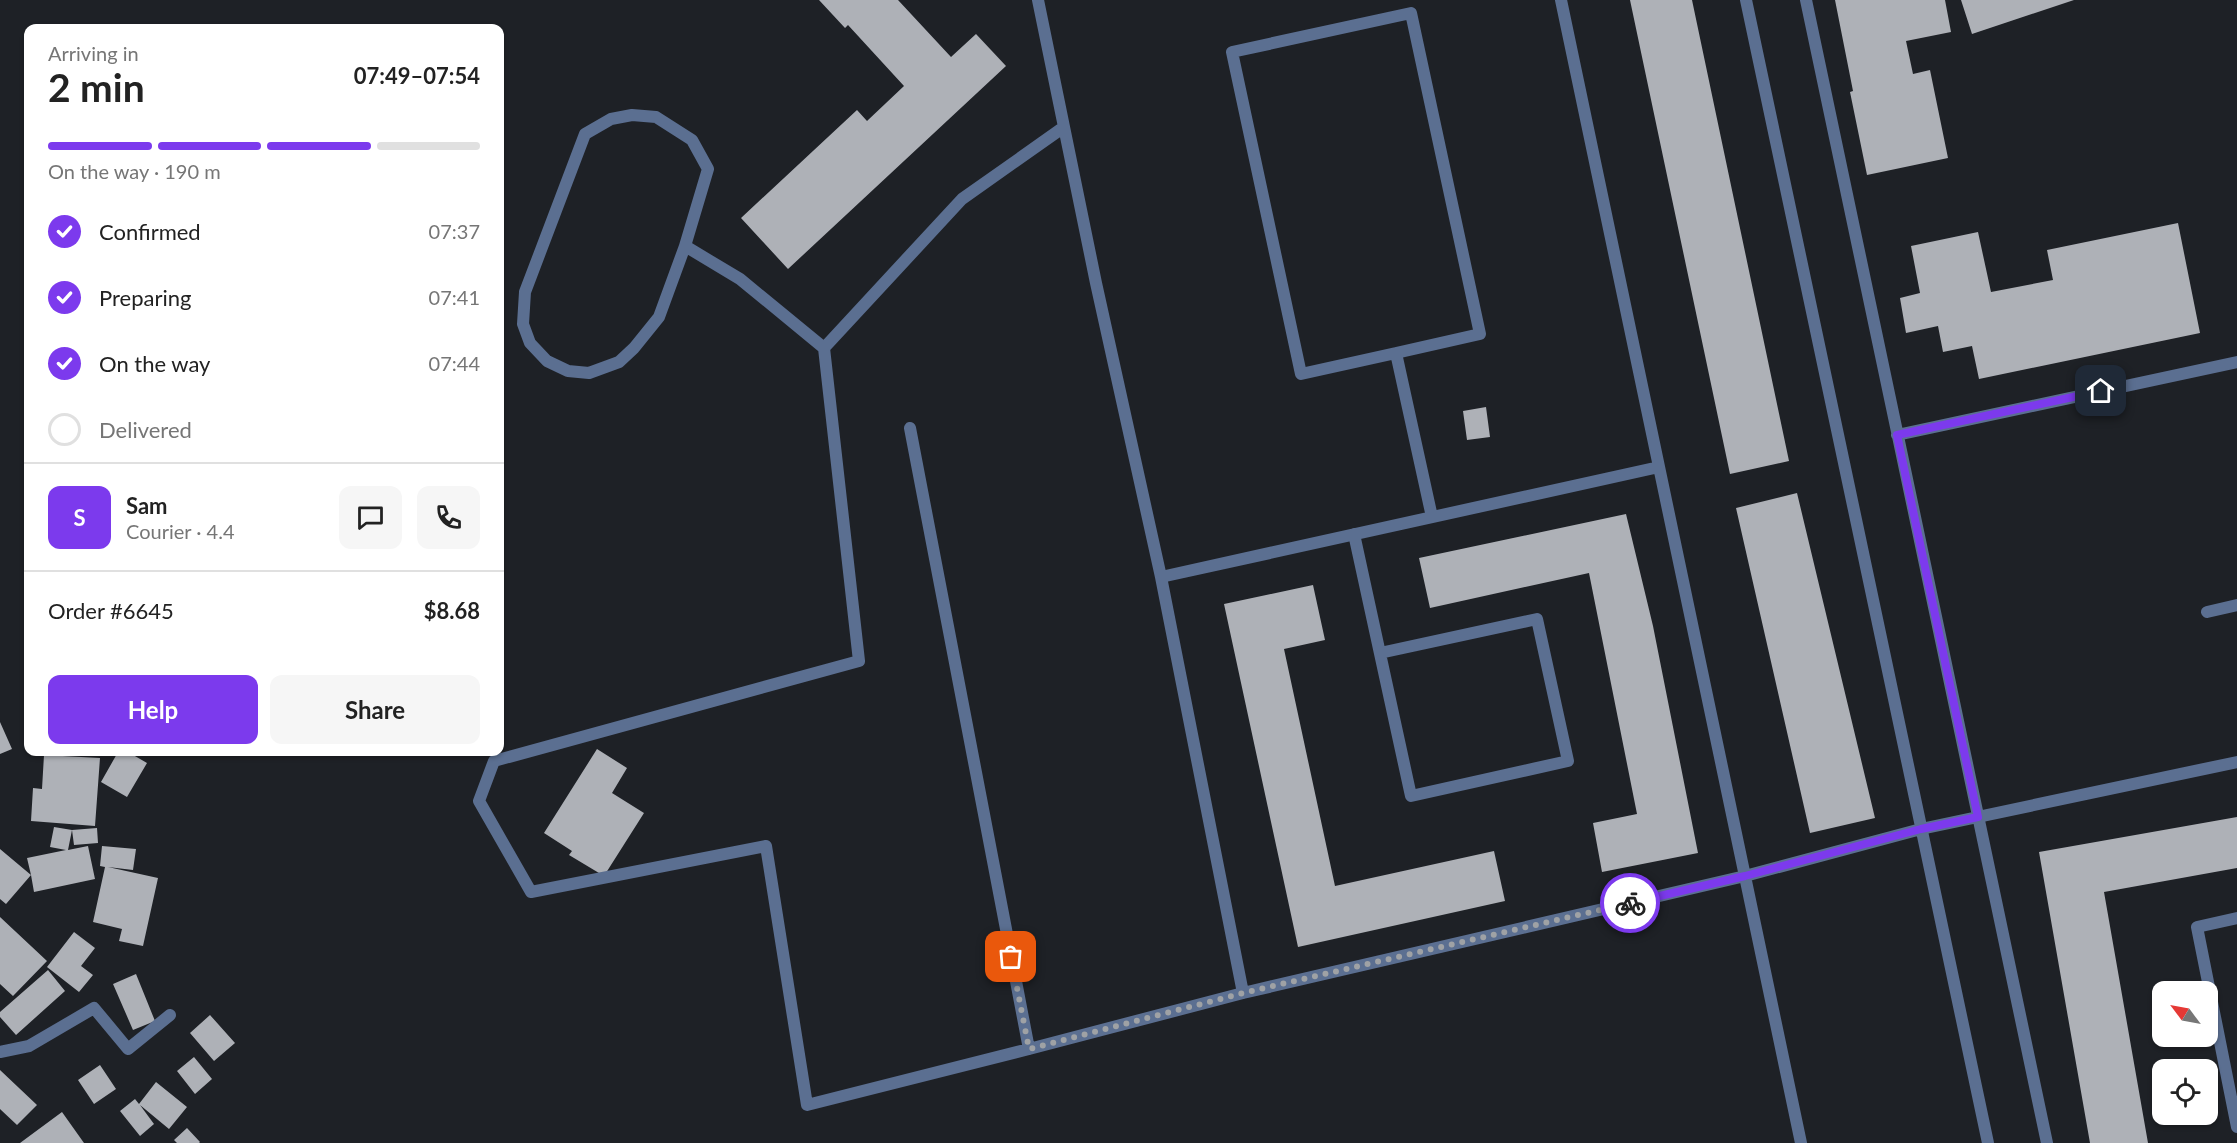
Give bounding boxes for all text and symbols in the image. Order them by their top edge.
text: Arriving in [48,41,139,65]
text: 07:49–07:54 [354,62,480,89]
text: 2 min [48,64,145,110]
text: On the way · 190 m [48,159,221,183]
icon: check [48,215,81,248]
text: Confirmed [99,218,201,245]
text: 07:37 [429,219,480,243]
icon: check [48,281,81,314]
text: Preparing [99,284,191,311]
text: 07:41 [429,285,480,309]
icon: check [48,347,81,380]
text: On the way [99,350,210,377]
text: 07:44 [429,351,480,375]
pin [2075,365,2126,416]
icon: home [2084,374,2117,407]
text: Delivered [99,416,192,443]
button: chat [339,486,402,549]
button: phone [417,486,480,549]
text: Sam [126,492,168,519]
text: S [73,504,86,531]
text: Courier · 4.4 [126,519,235,543]
text: Order #6645 [48,597,174,624]
text: $8.68 [424,597,480,624]
button: Help [48,675,258,744]
button: Share [270,675,480,744]
courier [1600,873,1660,933]
icon: bike [1614,887,1647,920]
pin [985,931,1036,982]
icon: bag [994,940,1027,973]
north arrow [2152,981,2218,1047]
map controls [2152,981,2218,1125]
button: locate [2152,1059,2218,1125]

